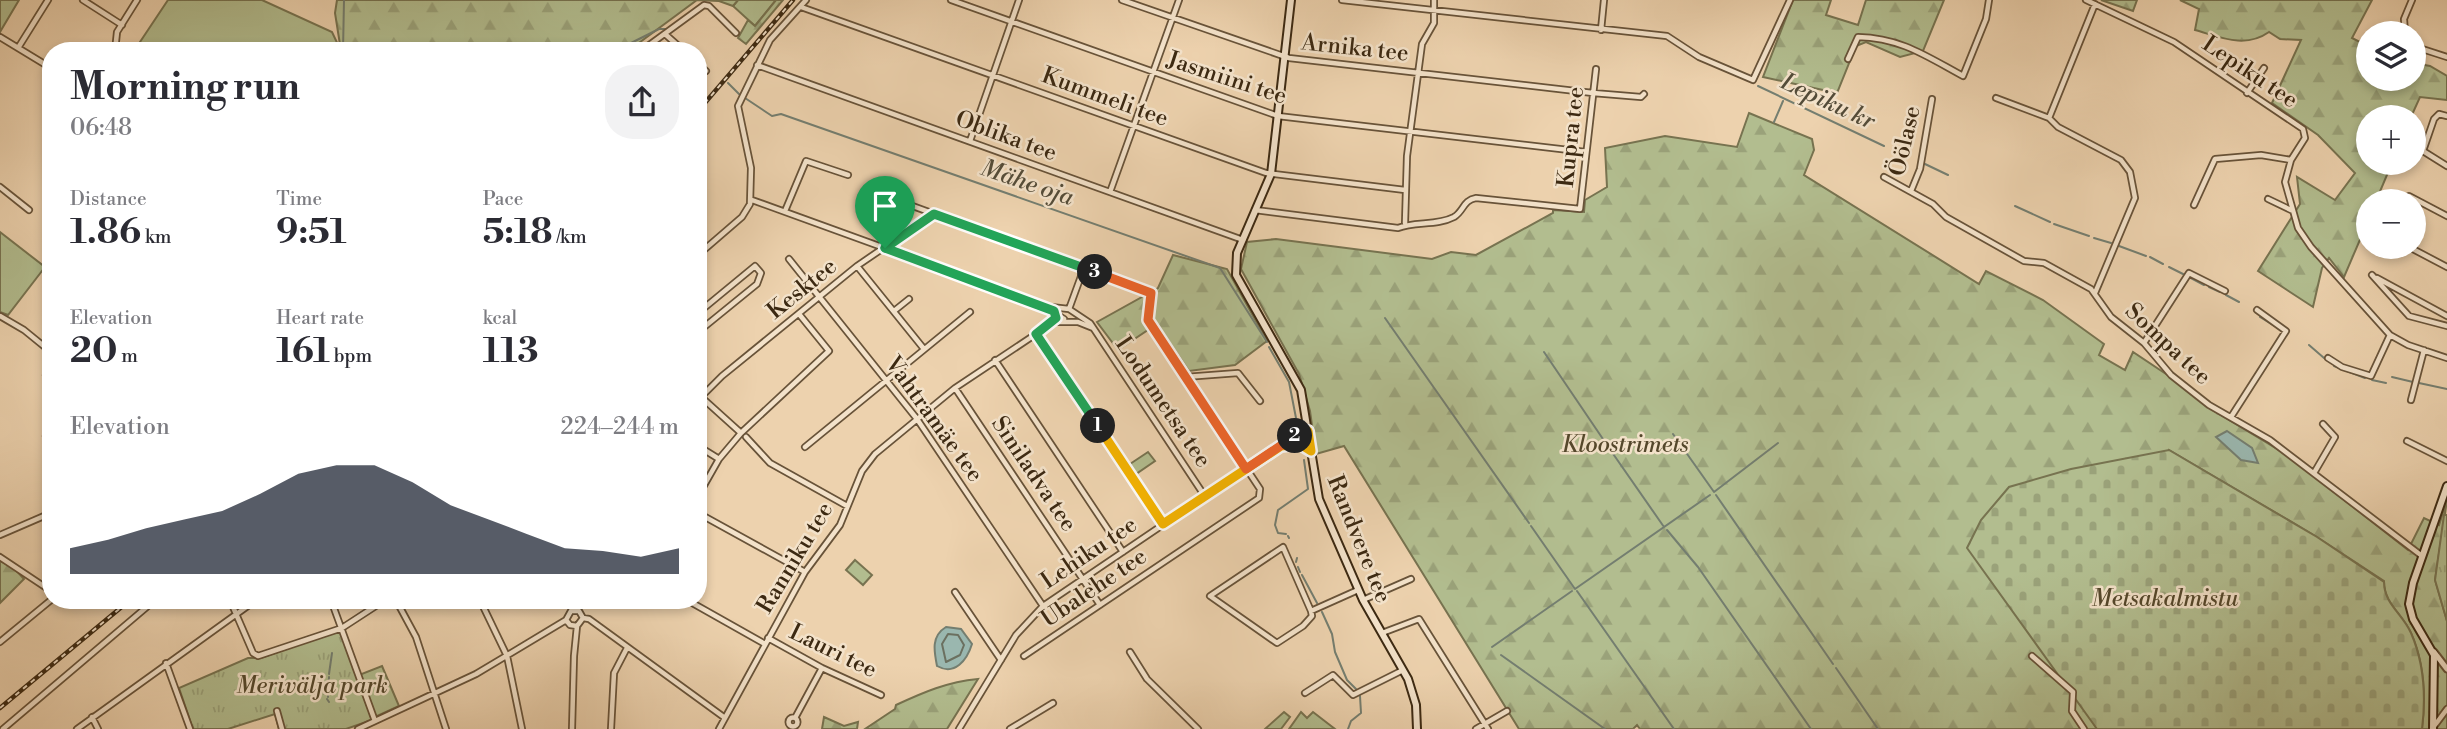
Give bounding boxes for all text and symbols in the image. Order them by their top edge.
map controls [2356,21,2426,259]
button: layers [2356,21,2426,91]
street label: Arnika tee [1299,28,1410,68]
street label: Lepiku tee [2197,30,2303,114]
street label: Jasmiini tee [1163,45,1290,110]
street label: Kummeli tee [1038,61,1172,133]
text: Morning run [70,64,300,111]
button: share [605,65,679,139]
water label: Lepiku kr [1775,67,1881,137]
street label: Kupra tee [1552,85,1590,189]
street label: Öölase [1881,103,1927,179]
street label: Oblika tee [951,105,1061,167]
button: + [2356,105,2426,175]
text: 06:48 [70,114,132,142]
water label: Mähe oja [976,153,1078,213]
pin [855,176,915,248]
text: Distance [70,187,147,211]
text: Time [276,187,322,211]
text: Pace [483,187,523,211]
icon: arrive [866,187,904,225]
button: − [2356,189,2426,259]
text: 1.86 [70,211,141,254]
text: 9:51 [276,211,346,254]
text: 5:18 [483,211,552,254]
text: km [141,225,172,249]
text: /km [552,225,587,249]
street label: Kesktee [761,252,843,326]
pin: 3 [1078,254,1112,290]
text: 3 [1089,259,1100,283]
street label: Sompa tee [2119,297,2217,391]
text: Elevation [70,306,152,330]
text: Heart rate [276,306,364,330]
text: kcal [483,306,517,330]
text: 20 [70,330,117,373]
text: 161 [276,330,330,373]
text: 113 [483,330,538,373]
street label: Lodumetsa tee [1109,331,1217,473]
text: m [117,344,138,368]
text: bpm [330,344,372,368]
street label: Vahtramäe tee [878,350,989,487]
pin: 1 [1080,408,1116,444]
street label: Siniladva tee [985,411,1083,537]
text: Elevation [70,413,170,441]
text: 224–244 m [561,413,679,441]
text: 1 [1093,413,1102,437]
pin: 2 [1278,418,1312,453]
text: 2 [1289,423,1300,447]
park label: Kloostrimets [1561,431,1689,459]
street label: Randvere tee [1321,471,1397,607]
street label: Ranniku tee [751,497,839,619]
street label: Lehiku tee [1036,511,1142,595]
street label: Ubalehe tee [1036,542,1152,634]
park label: Metsakalmistu [2091,585,2239,613]
street label: Lauri tee [785,618,881,684]
park label: Merivälja park [236,672,388,700]

